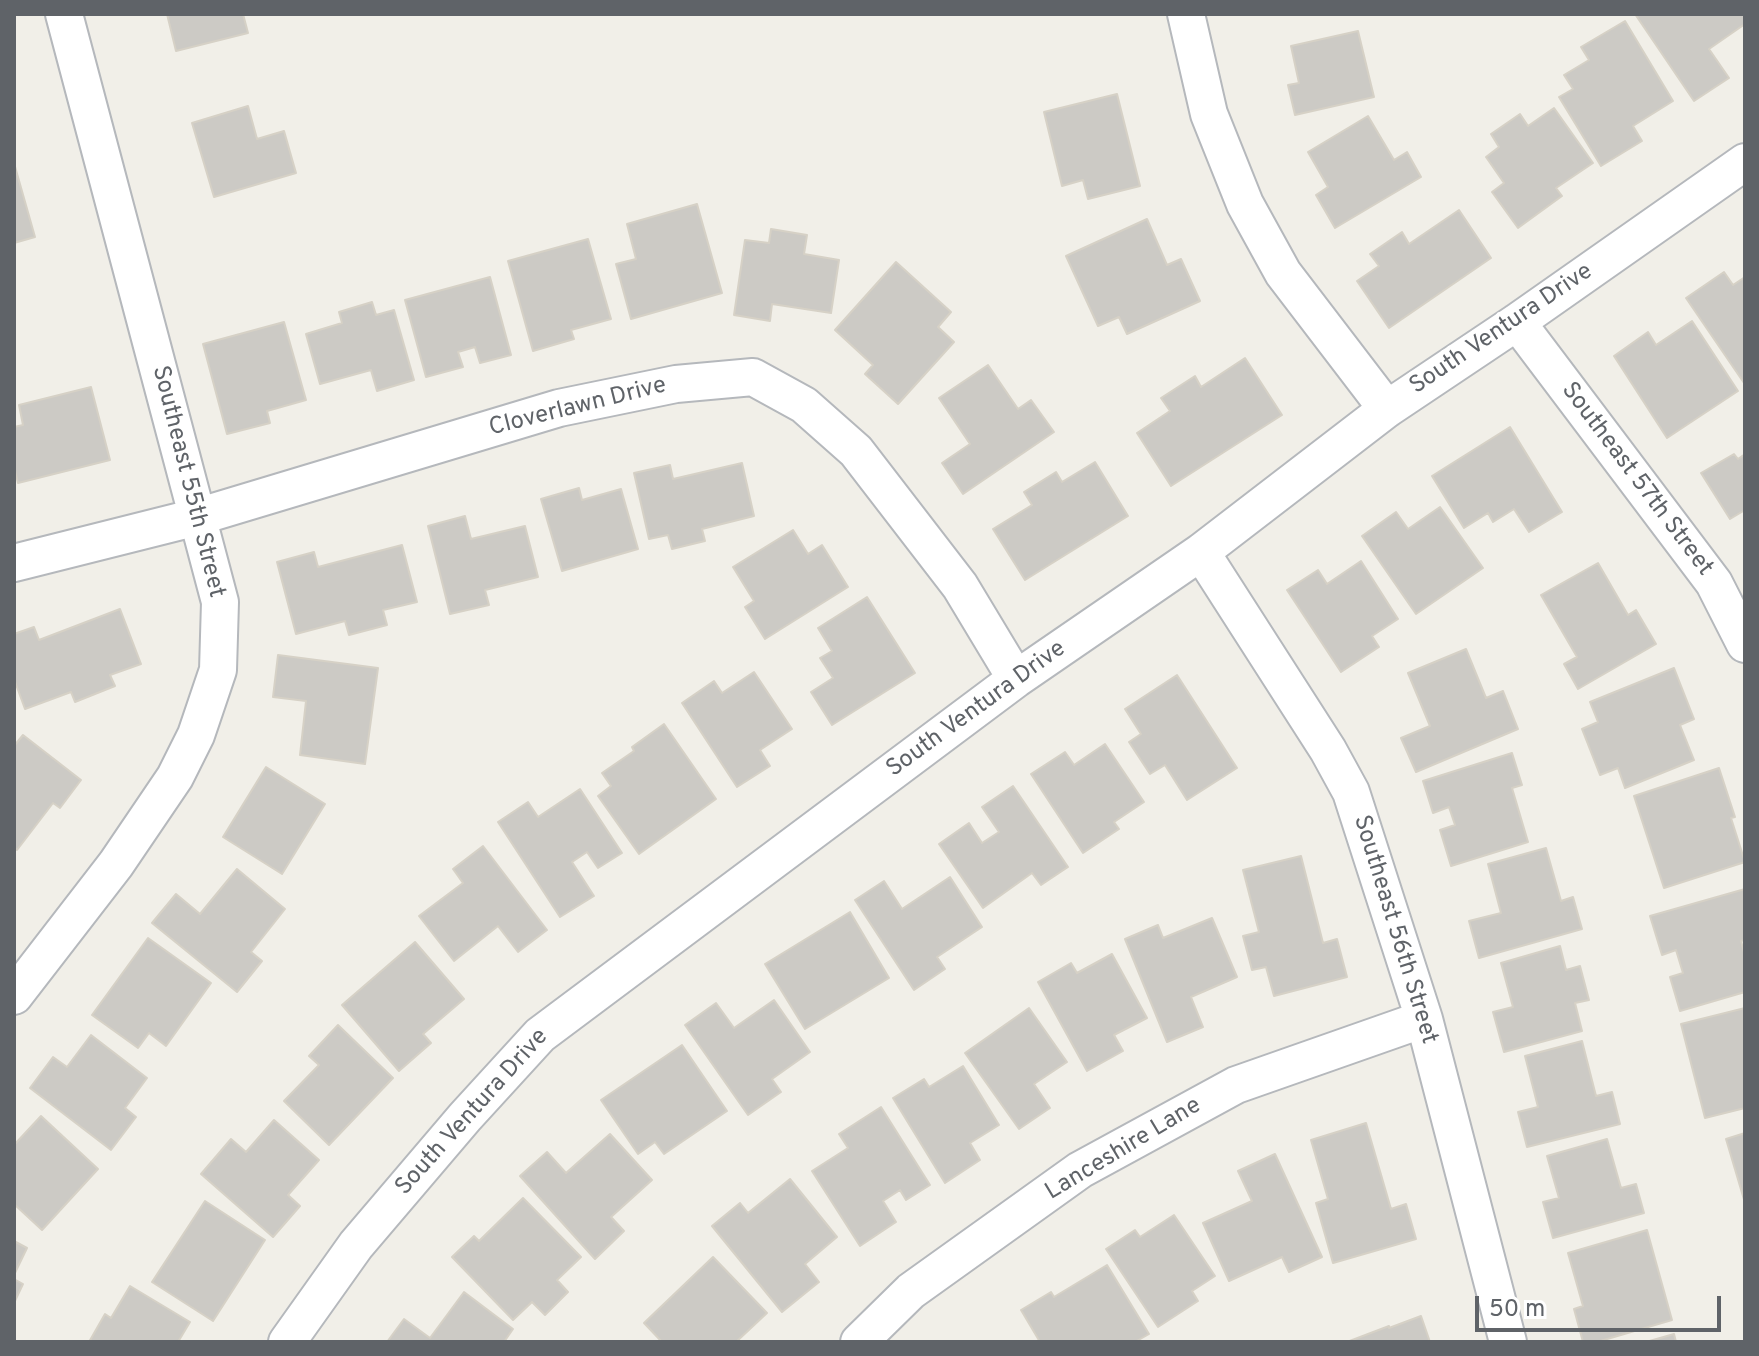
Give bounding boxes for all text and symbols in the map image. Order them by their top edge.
street label: South Ventura Drive [1405,258,1599,402]
street label: Southeast 55th Street [144,363,230,601]
street label: Cloverlawn Drive [486,372,670,444]
street label: Southeast 57th Street [1554,378,1718,582]
street label: South Ventura Drive [882,635,1072,785]
street label: Southeast 56th Street [1346,812,1442,1048]
street label: South Ventura Drive [391,1024,555,1202]
street label: Lanceshire Lane [1041,1092,1207,1208]
scale bar [1479,1280,1725,1330]
text: 50 m [1489,1295,1545,1325]

